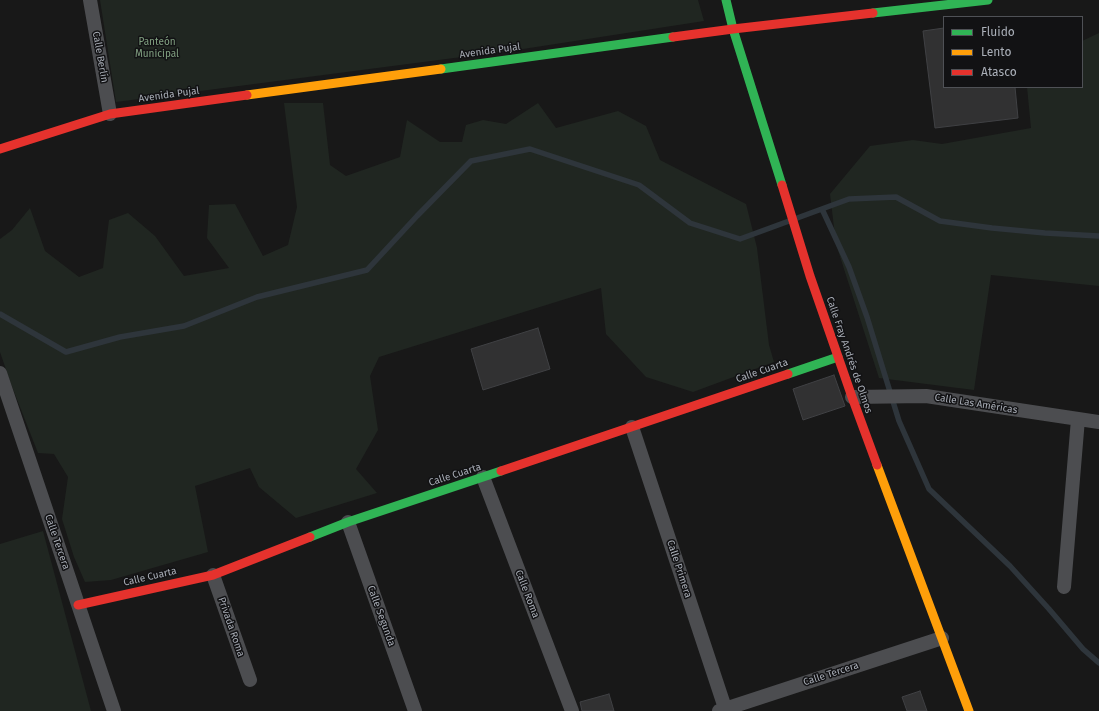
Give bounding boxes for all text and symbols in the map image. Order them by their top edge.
legend [943,16,1083,88]
text: Fluido [981,25,1015,39]
street label: Calle Berlín [90,30,110,84]
park label: Panteón Municipal [135,36,179,60]
street label: Avenida Pujal [459,41,521,61]
text: Lento [981,45,1011,59]
text: Atasco [981,65,1017,79]
street label: Avenida Pujal [138,85,200,105]
street label: Calle Fray Andrés de Olmos [823,295,875,415]
street label: Calle Cuarta [734,356,790,386]
street label: Calle Las Américas [934,392,1018,416]
street label: Calle Cuarta [427,461,483,489]
street label: Calle Tercera [42,513,72,571]
street label: Calle Primera [664,539,694,599]
street label: Calle Cuarta [122,565,178,589]
street label: Calle Roma [512,568,542,620]
street label: Calle Segunda [364,584,398,648]
street label: Privada Roma [215,596,247,658]
street label: Calle Tercera [802,659,860,689]

